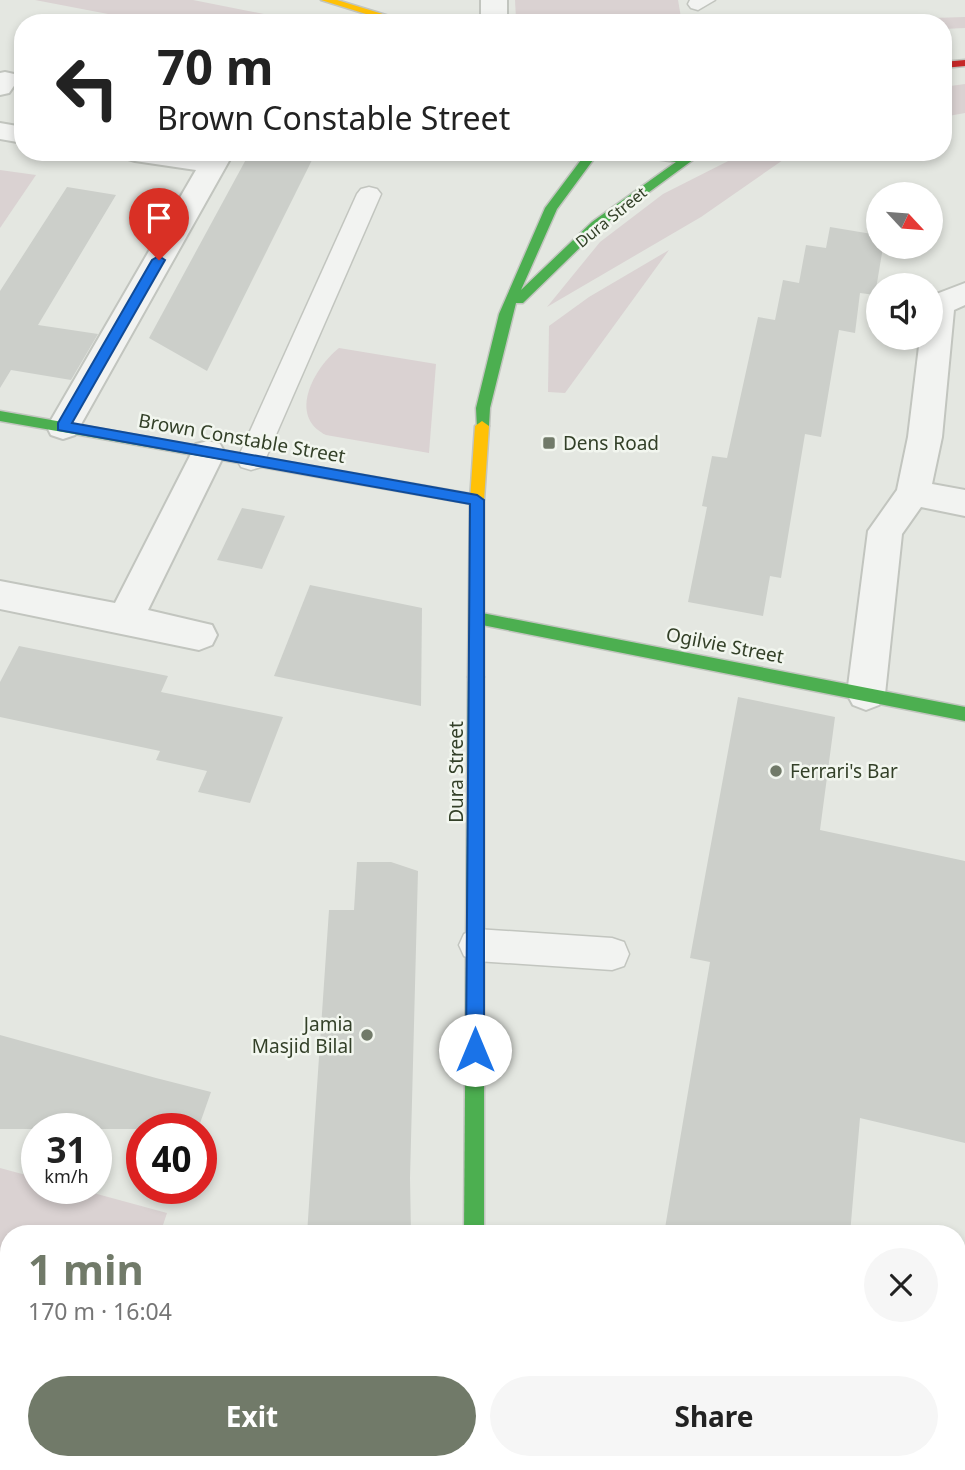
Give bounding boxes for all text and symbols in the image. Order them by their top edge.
text: 70 m [157,33,274,99]
icon: left [42,42,133,133]
text: Brown Constable Street [157,96,510,139]
street label: Dura Street [571,181,651,253]
north arrow [866,182,943,259]
map controls [866,182,943,350]
pin [129,188,189,260]
icon: arrive [140,199,178,237]
button: sound [866,273,943,350]
street label: Brown Constable Street [136,407,348,469]
place label: Dens Road [563,430,659,456]
marker: Dens Road [541,435,557,451]
street label: Ogilvie Street [664,621,786,669]
street label: Dura Street [443,721,469,823]
place label: Ferrari's Bar [790,758,898,784]
marker: Ferrari's Bar [768,763,784,779]
place label: Jamia Masjid Bilal [252,1011,353,1059]
position arrow [438,1013,512,1087]
marker: Jamia Masjid Bilal [359,1027,375,1043]
speed limit sign: 40 [126,1113,217,1204]
text: 31 [46,1126,87,1173]
text: km/h [44,1164,89,1188]
text: 1 min [28,1240,144,1297]
button: close [864,1248,938,1322]
text: 170 m · 16:04 [28,1295,172,1327]
button: Exit [28,1376,476,1456]
button: Share [490,1376,938,1456]

